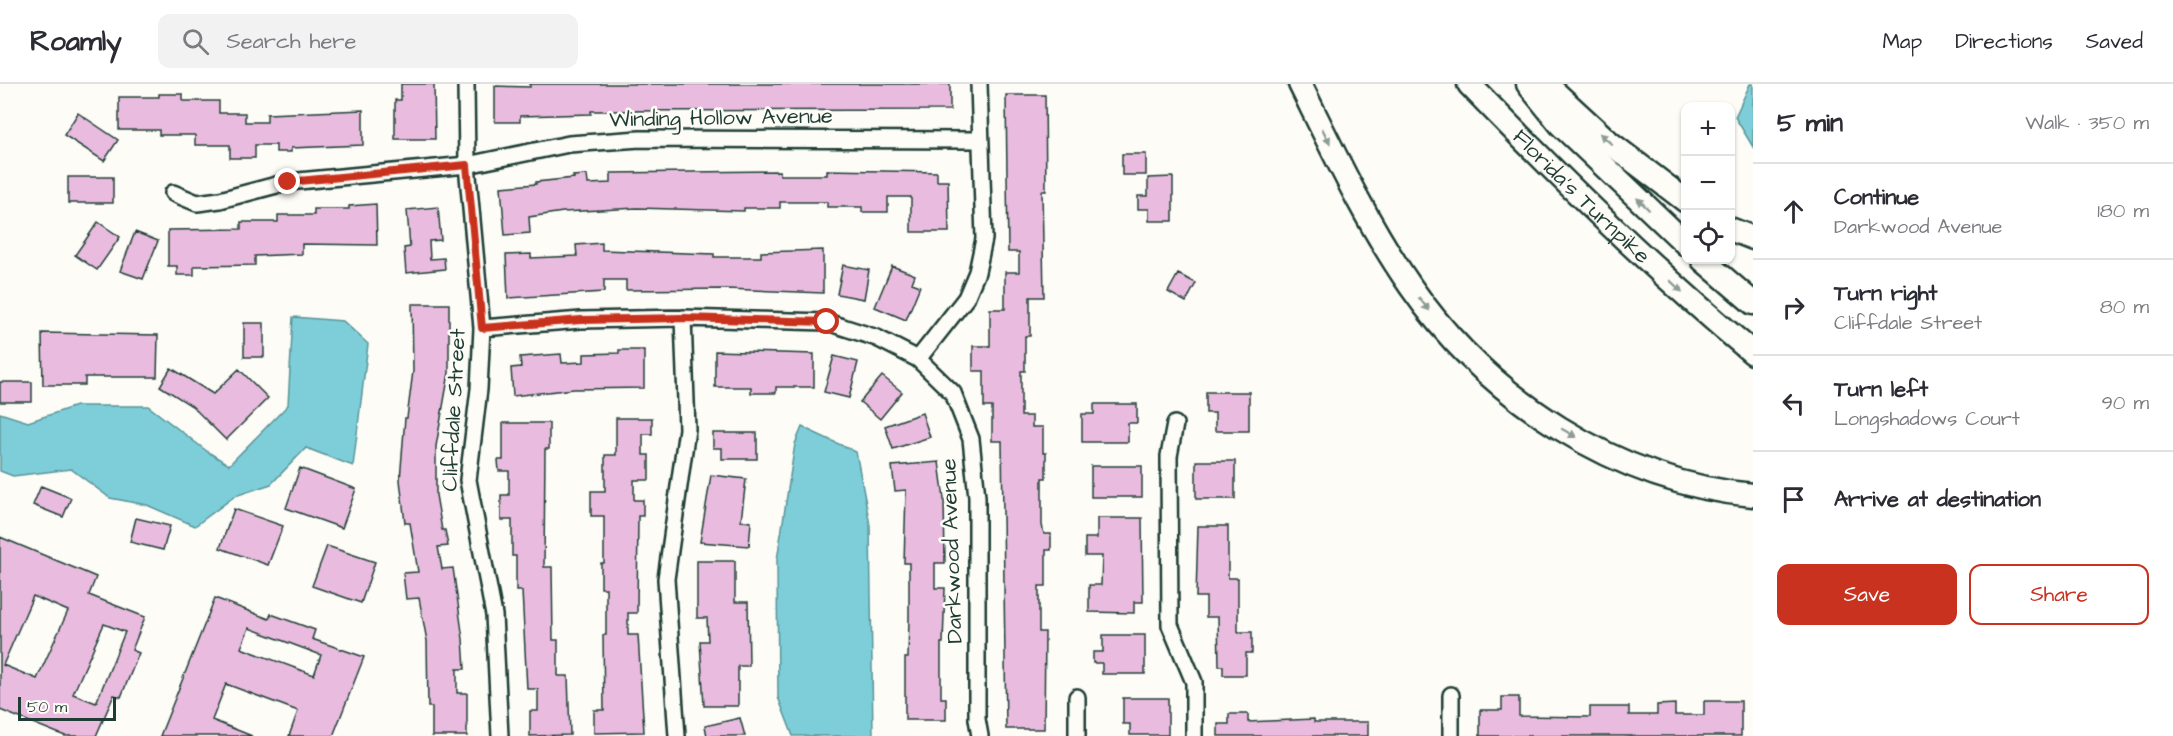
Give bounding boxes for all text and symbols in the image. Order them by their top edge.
search box [158,14,578,68]
text: Roamly [30,22,122,61]
icon: search [179,25,212,58]
text: Search here [227,26,356,57]
text: Map [1882,27,1922,56]
text: Directions [1955,27,2053,56]
text: Saved [2086,27,2143,56]
street label: Winding Hollow Avenue [609,101,833,136]
map controls [1681,102,1735,264]
button: + [1681,102,1735,156]
text: 5 min [1777,105,1843,141]
text: Walk · 350 m [2025,109,2149,137]
street label: Florida's Turnpike [1506,122,1657,271]
one-way arrow [1321,128,1331,145]
one-way arrow [1599,133,1614,146]
button: − [1681,156,1735,210]
route end [274,168,300,194]
text: Continue [1834,182,1919,213]
icon: ahead [1777,195,1810,228]
one-way arrow [1637,197,1651,211]
text: 180 m [2097,197,2149,225]
button: locate [1681,210,1735,264]
text: Darkwood Avenue [1834,213,2002,241]
text: Turn right [1834,278,1937,309]
one-way arrow [1668,279,1683,292]
icon: right [1777,291,1810,324]
text: 80 m [2100,293,2149,321]
one-way arrow [1418,296,1431,312]
route start [813,308,839,334]
text: Cliffdale Street [1834,309,1982,337]
street label: Cliffdale Street [434,328,474,492]
text: Turn left [1834,374,1928,405]
icon: left [1777,387,1810,420]
text: 90 m [2101,389,2149,417]
text: Longshadows Court [1834,405,2020,433]
one-way arrow [1561,427,1577,438]
street label: Darkwood Avenue [933,458,971,644]
icon: arrive [1777,483,1810,516]
text: Arrive at destination [1834,484,2041,515]
button: Save [1777,564,1957,625]
button: Share [1969,564,2149,625]
scale bar [18,694,116,722]
text: 50 m [27,696,67,718]

